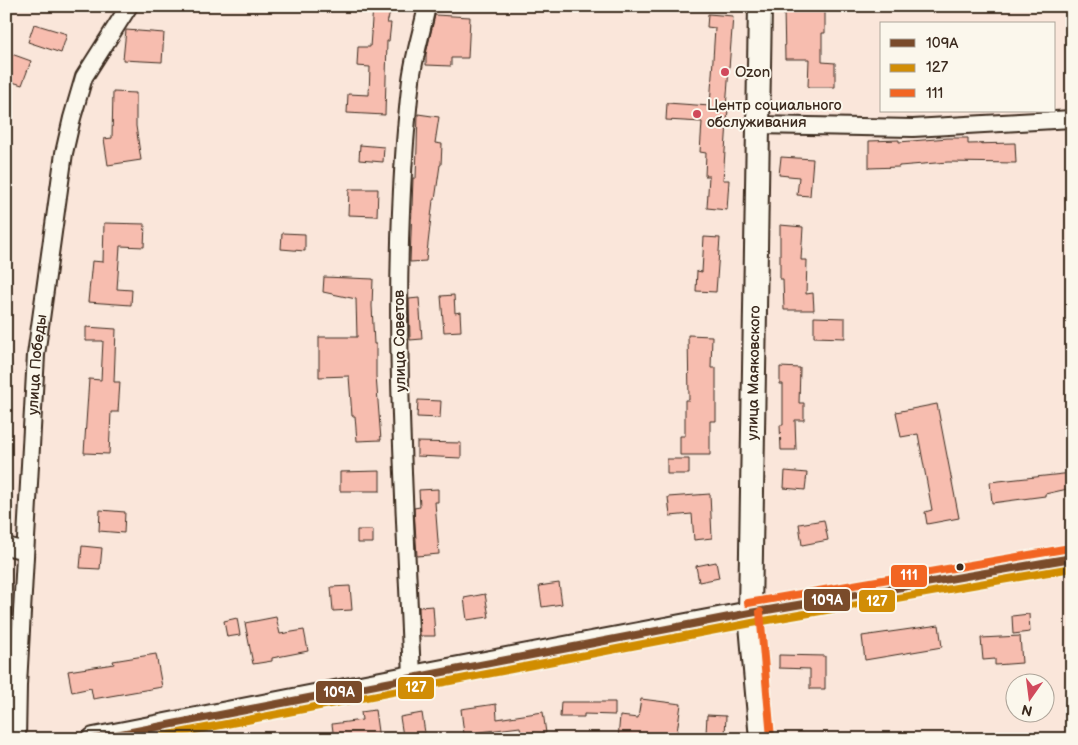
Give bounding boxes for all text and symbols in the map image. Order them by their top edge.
legend [880,22,1056,112]
text: 109А [926,34,959,53]
text: 127 [926,58,949,77]
place label: Ozon [735,63,770,82]
marker: Ozon [719,66,731,78]
text: 111 [926,84,943,103]
place label: Центр социального обслуживания [707,96,842,132]
marker: Центр социального обслуживания [691,108,703,120]
street label: улица Советов [390,290,410,392]
street label: улица Маяковского [743,305,765,441]
street label: улица Победы [23,313,51,416]
unlabelled marker [955,562,965,572]
line badge: 111 [890,564,928,588]
text: 111 [900,567,918,584]
line badge: 109А [803,588,851,612]
line badge: 127 [858,589,896,613]
text: 109А [811,592,843,609]
text: 127 [866,593,888,610]
north arrow [1006,672,1056,722]
line badge: 127 [397,676,435,700]
text: 127 [405,679,427,696]
line badge: 109А [315,680,363,704]
text: 109А [323,684,355,701]
text: N [1020,701,1034,720]

